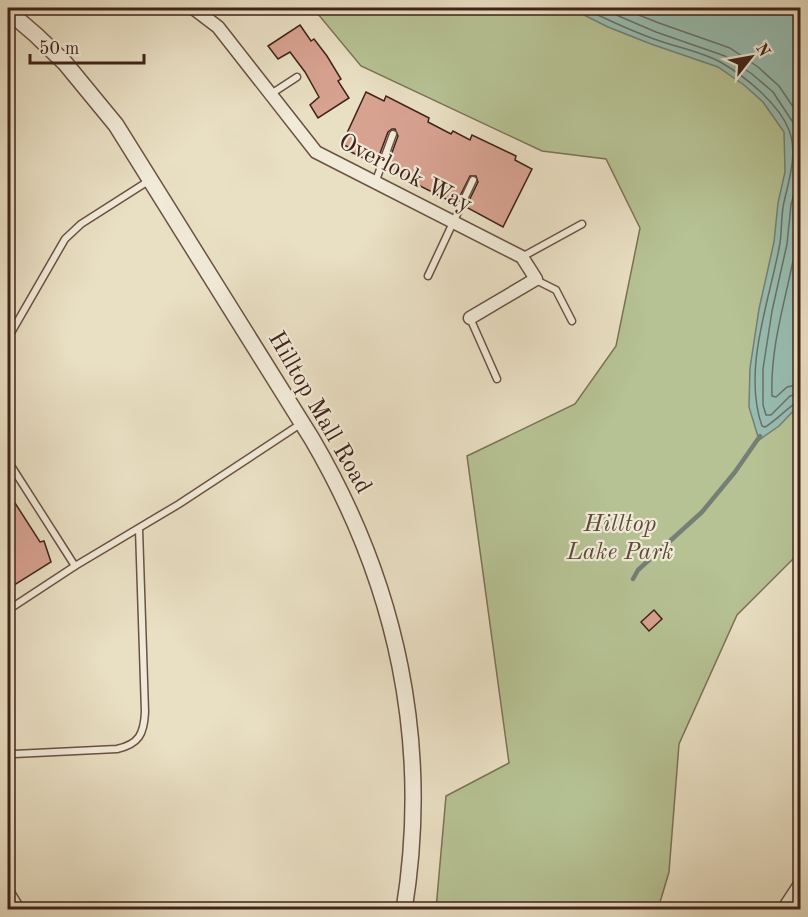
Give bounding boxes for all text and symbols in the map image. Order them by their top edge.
scale bar [30,27,144,65]
north arrow [721,27,781,87]
text: 50 m [39,40,79,58]
text: N [752,41,773,60]
street label: Overlook Way [334,130,476,218]
street label: Hilltop Mall Road [263,328,375,498]
park label: Hilltop Lake Park [565,513,674,565]

